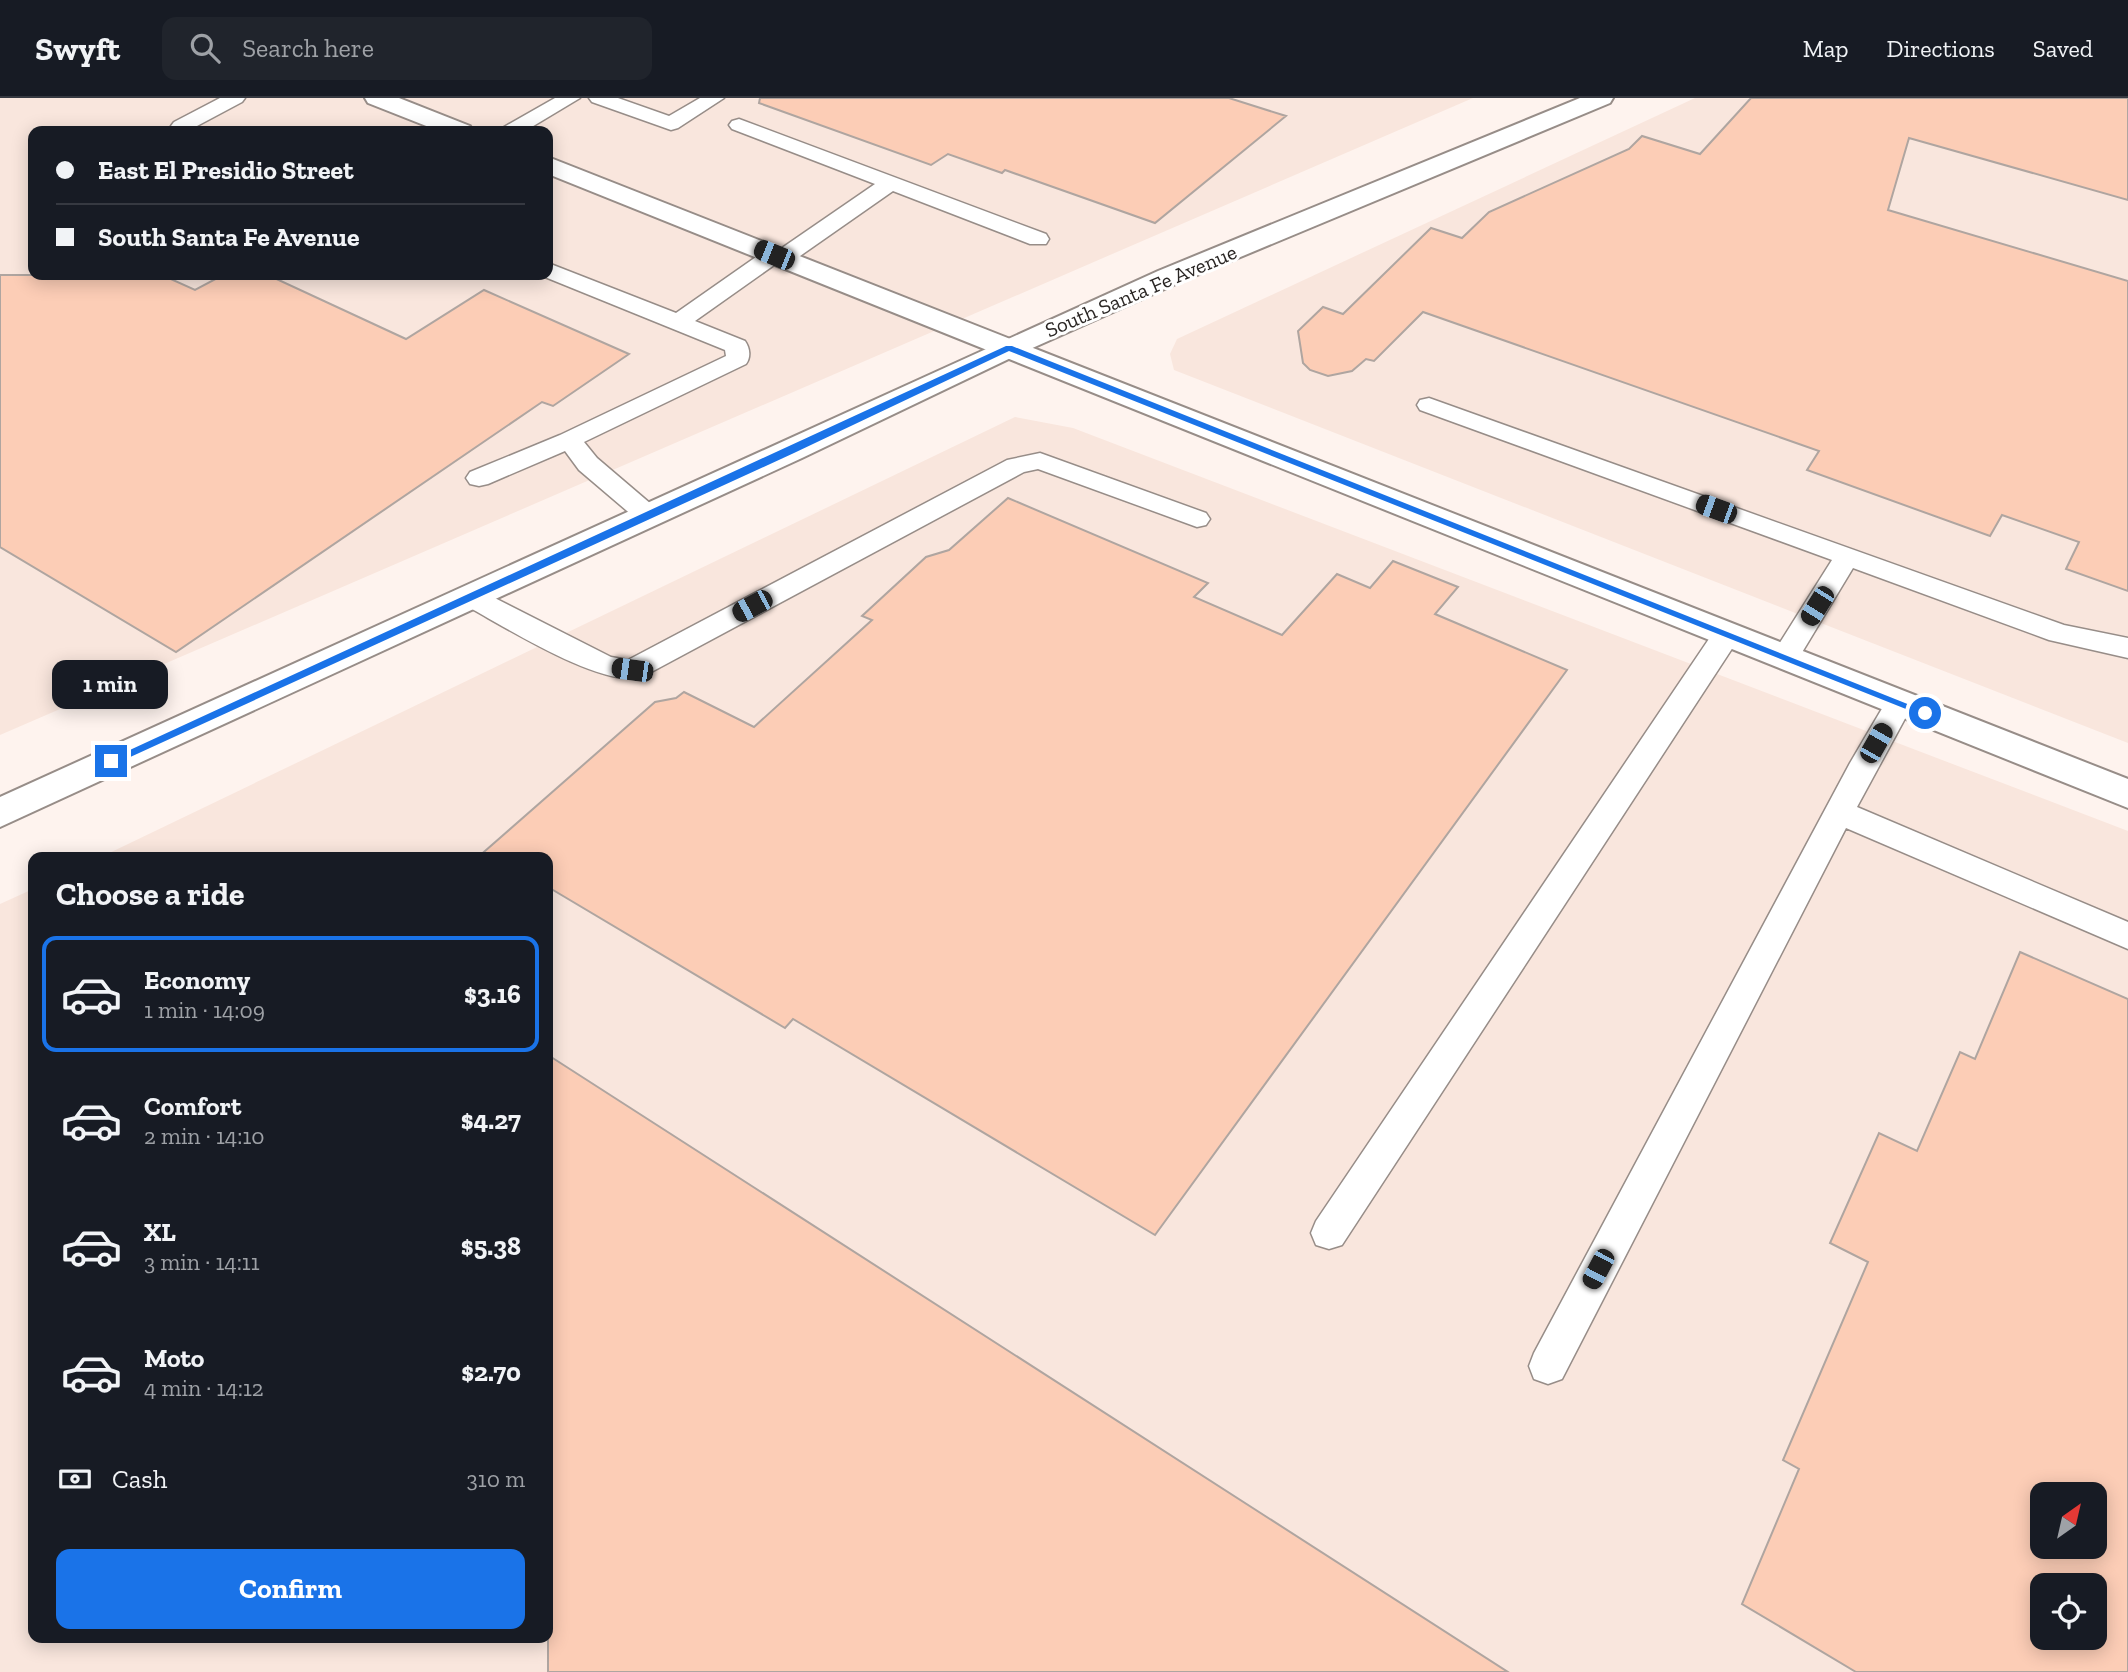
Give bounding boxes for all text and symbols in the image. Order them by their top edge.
search box [162,17,652,80]
text: Swyft [35,29,120,68]
icon: search [186,29,224,67]
text: Search here [242,32,374,64]
text: Map [1803,34,1849,63]
text: Directions [1887,34,1995,63]
text: Saved [2033,34,2093,63]
text: East El Presidio Street [98,154,354,186]
text: South Santa Fe Avenue [98,221,360,253]
car [751,237,798,273]
street label: South Santa Fe Avenue [1041,239,1241,342]
car [1693,492,1740,526]
car [1797,583,1838,629]
car [729,587,776,625]
car [610,657,655,683]
callout: 1 min [53,660,169,708]
text: 1 min [83,670,137,698]
route start [1909,697,1941,729]
car [1857,720,1896,766]
route end [95,745,127,777]
text: Choose a ride [56,875,244,913]
icon: car [60,963,123,1026]
text: Economy [144,964,250,996]
text: $3.16 [464,978,521,1010]
text: 1 min · 14:09 [144,996,265,1024]
icon: car [60,1089,123,1152]
text: Comfort [144,1090,241,1122]
text: $4.27 [461,1104,521,1136]
text: 2 min · 14:10 [144,1122,265,1150]
icon: car [60,1215,123,1278]
text: XL [144,1216,176,1248]
text: $5.38 [461,1230,521,1262]
car [1579,1246,1618,1292]
text: 3 min · 14:11 [144,1248,260,1276]
icon: car [60,1341,123,1404]
text: Moto [144,1342,204,1374]
text: $2.70 [461,1356,521,1388]
text: 4 min · 14:12 [144,1374,264,1402]
icon: cash [56,1460,94,1498]
text: Cash [112,1463,167,1495]
text: 310 m [467,1465,525,1493]
north arrow [2030,1482,2107,1559]
map controls [2030,1482,2107,1650]
button: Confirm [56,1549,525,1629]
button: locate [2030,1573,2107,1650]

